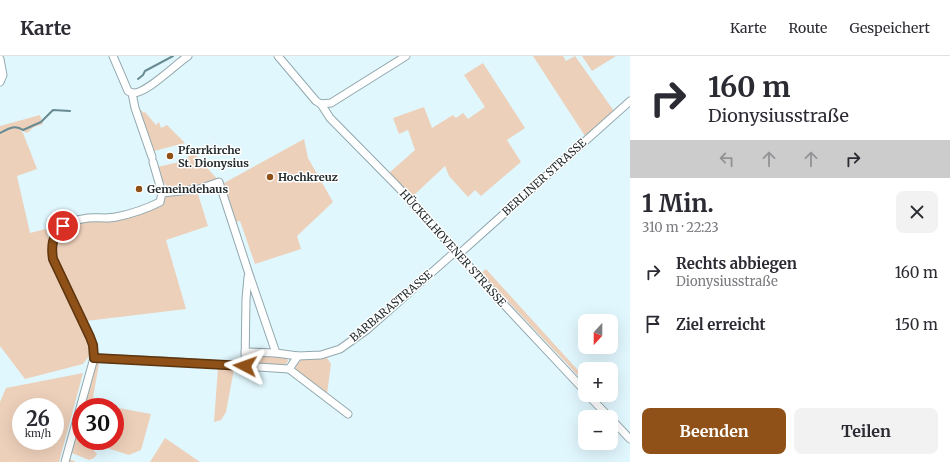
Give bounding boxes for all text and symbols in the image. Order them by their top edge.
text: Karte [20,16,71,40]
text: Karte [730,19,766,37]
text: Route [788,19,827,37]
text: Gespeichert [849,19,930,37]
text: 160 m [708,69,790,105]
icon: right [642,72,694,124]
text: Dionysiusstraße [708,104,849,127]
street label: BERLINER STRASSE [499,136,589,218]
place label: Pfarrkirche St. Dionysius [178,143,249,170]
icon: left [716,148,738,170]
icon: ahead [758,148,780,170]
icon: ahead [800,148,822,170]
icon: right [842,148,864,170]
marker: Pfarrkirche St. Dionysius [165,151,175,161]
place label: Hochkreuz [278,170,338,184]
marker: Hochkreuz [265,172,275,182]
place label: Gemeindehaus [147,182,228,196]
marker: Gemeindehaus [134,184,144,194]
street label: HÜCKELHOVENER STRASSE [397,187,509,309]
text: 1 Min. [642,188,714,219]
button: close [896,191,938,233]
pin [46,209,80,243]
icon: arrive [52,215,74,237]
text: 310 m · 22:23 [642,219,719,236]
text: Rechts abbiegen [676,254,797,273]
icon: right [642,261,664,283]
text: 160 m [895,263,938,282]
street label: BARBARASTRASSE [347,267,435,345]
text: Dionysiusstraße [676,273,778,290]
icon: arrive [642,313,664,335]
north arrow [578,314,618,354]
map controls [578,314,618,450]
text: Ziel erreicht [676,315,766,334]
text: 150 m [895,315,938,334]
position arrow [224,345,266,387]
button: + [578,362,618,402]
speed limit sign: 30 [72,398,124,450]
text: 26 [26,406,50,431]
button: Beenden [642,408,786,454]
button: Teilen [794,408,938,454]
button: − [578,410,618,450]
text: km/h [25,427,51,440]

